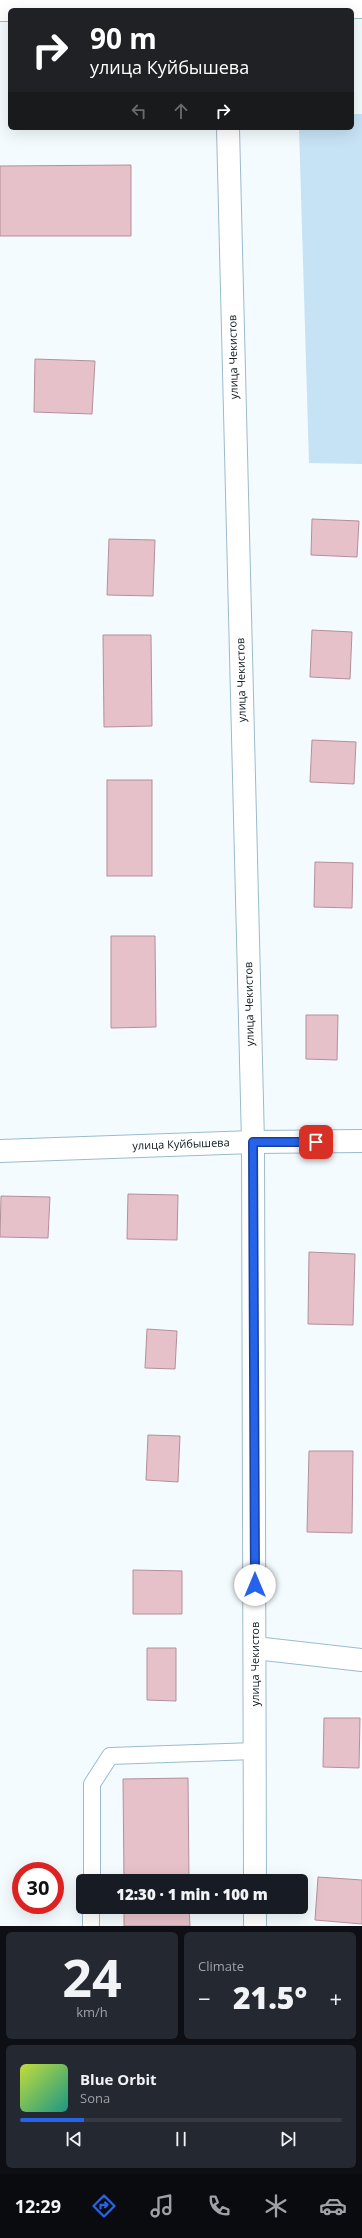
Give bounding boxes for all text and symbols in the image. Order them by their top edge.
text: 90 m [90,19,157,57]
icon: right [24,24,76,76]
text: улица Куйбышева [90,55,249,79]
icon: left [128,100,150,122]
icon: ahead [170,100,192,122]
icon: right [212,100,234,122]
street label: улица Чекистов [224,315,241,399]
street label: улица Чекистов [232,638,249,722]
street label: улица Чекистов [240,962,257,1046]
pin [299,1125,333,1159]
icon: arrive [305,1131,327,1153]
street label: улица Куйбышева [132,1134,230,1153]
position arrow [234,1564,276,1606]
street label: улица Чекистов [247,1622,262,1706]
speed limit sign: 30 [12,1862,64,1914]
text: 12:30 · 1 min · 100 m [116,1884,268,1904]
text: 24 [62,1941,122,2012]
text: Climate [198,1957,244,1975]
text: 21.5° [233,1977,307,2018]
text: − [198,1983,211,2013]
text: + [329,1983,342,2013]
text: km/h [76,2003,108,2021]
text: Blue Orbit [80,2069,157,2089]
text: Sona [80,2089,110,2107]
icon: previous [63,2128,85,2150]
icon: pause [170,2128,192,2150]
icon: next [277,2128,299,2150]
icon: directions [90,2192,118,2220]
icon: music [148,2192,176,2220]
icon: phone [205,2192,233,2220]
icon: climate [262,2192,290,2220]
icon: car [319,2192,347,2220]
text: 12:29 [15,2194,61,2218]

